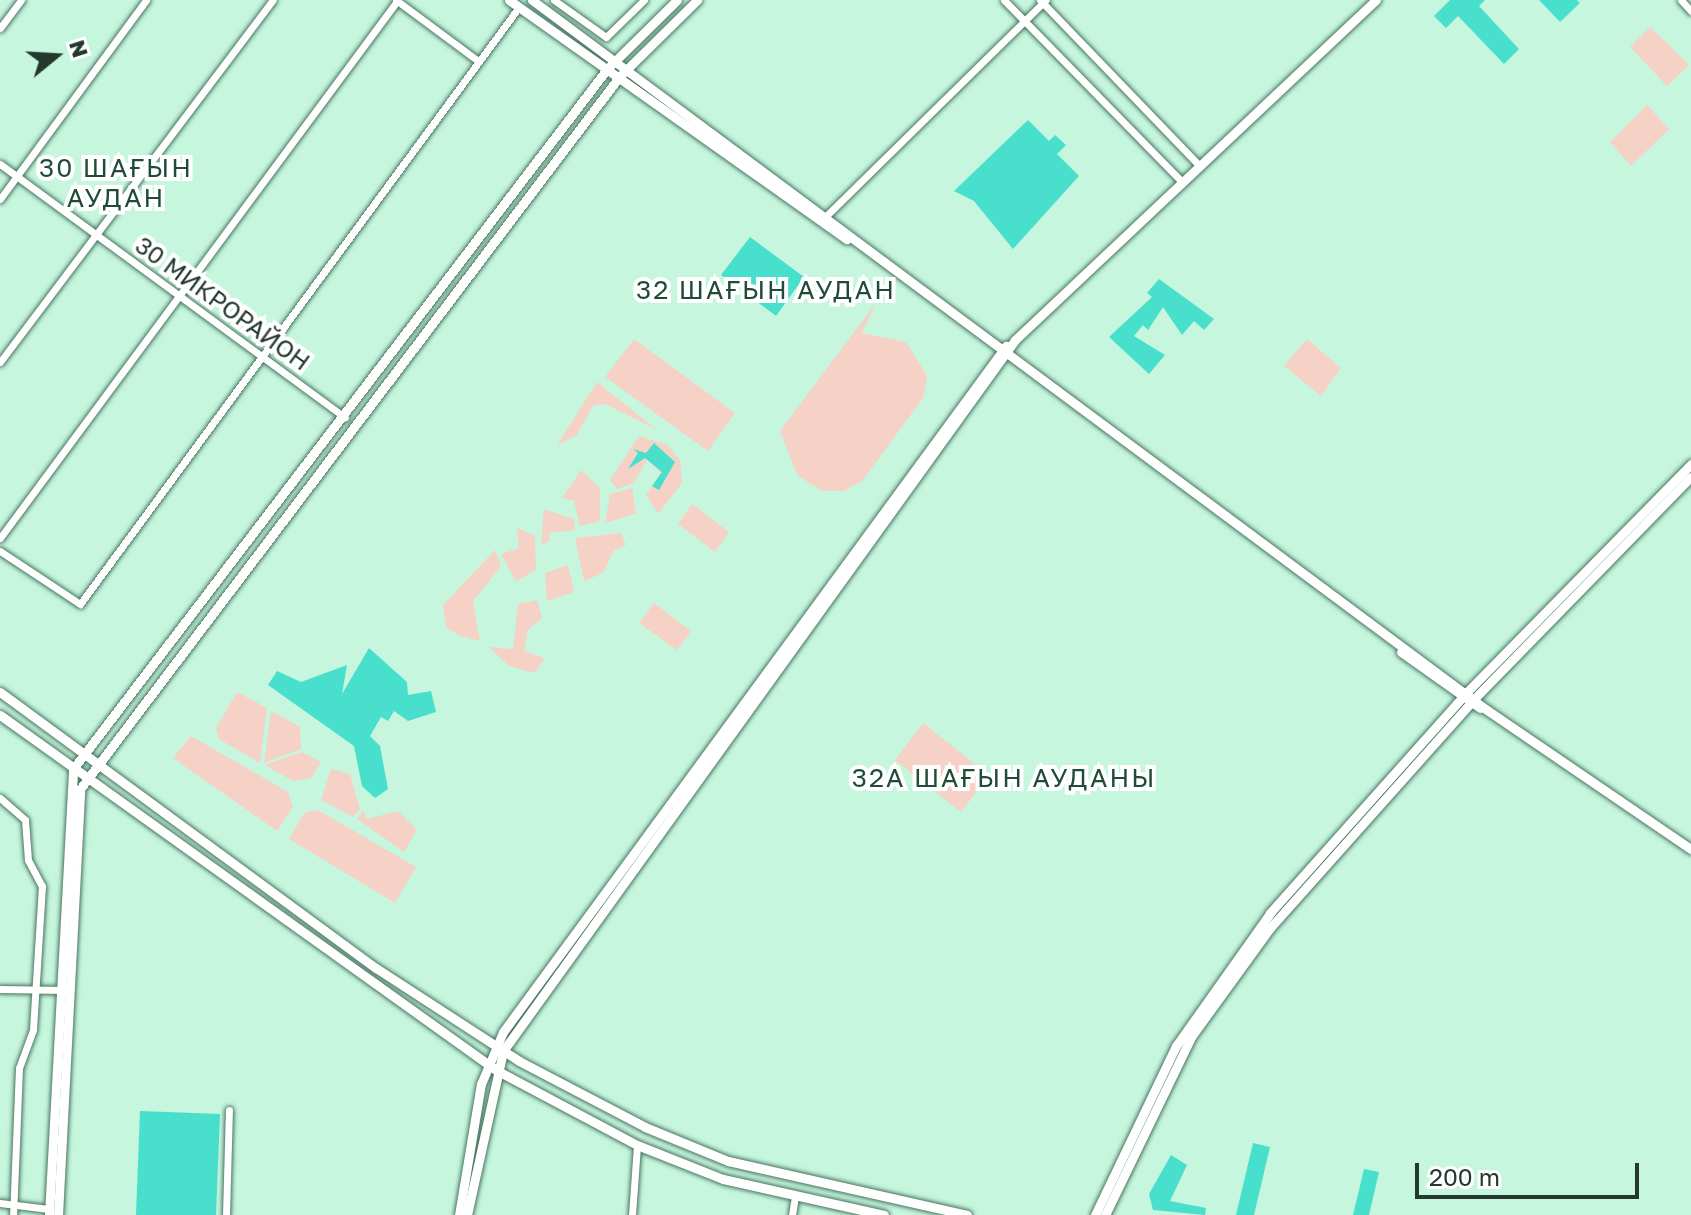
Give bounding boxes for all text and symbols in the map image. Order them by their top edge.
north arrow [16,16,96,96]
text: N [64,36,95,61]
district label: 30 ШАҒЫН АУДАН [39,152,193,214]
street label: 30 МИКРОРАЙОН [130,230,316,376]
district label: 32 ШАҒЫН АУДАН [636,274,896,306]
district label: 32А ШАҒЫН АУДАНЫ [852,762,1156,794]
scale bar [1419,1147,1643,1197]
text: 200 m [1429,1162,1500,1191]

